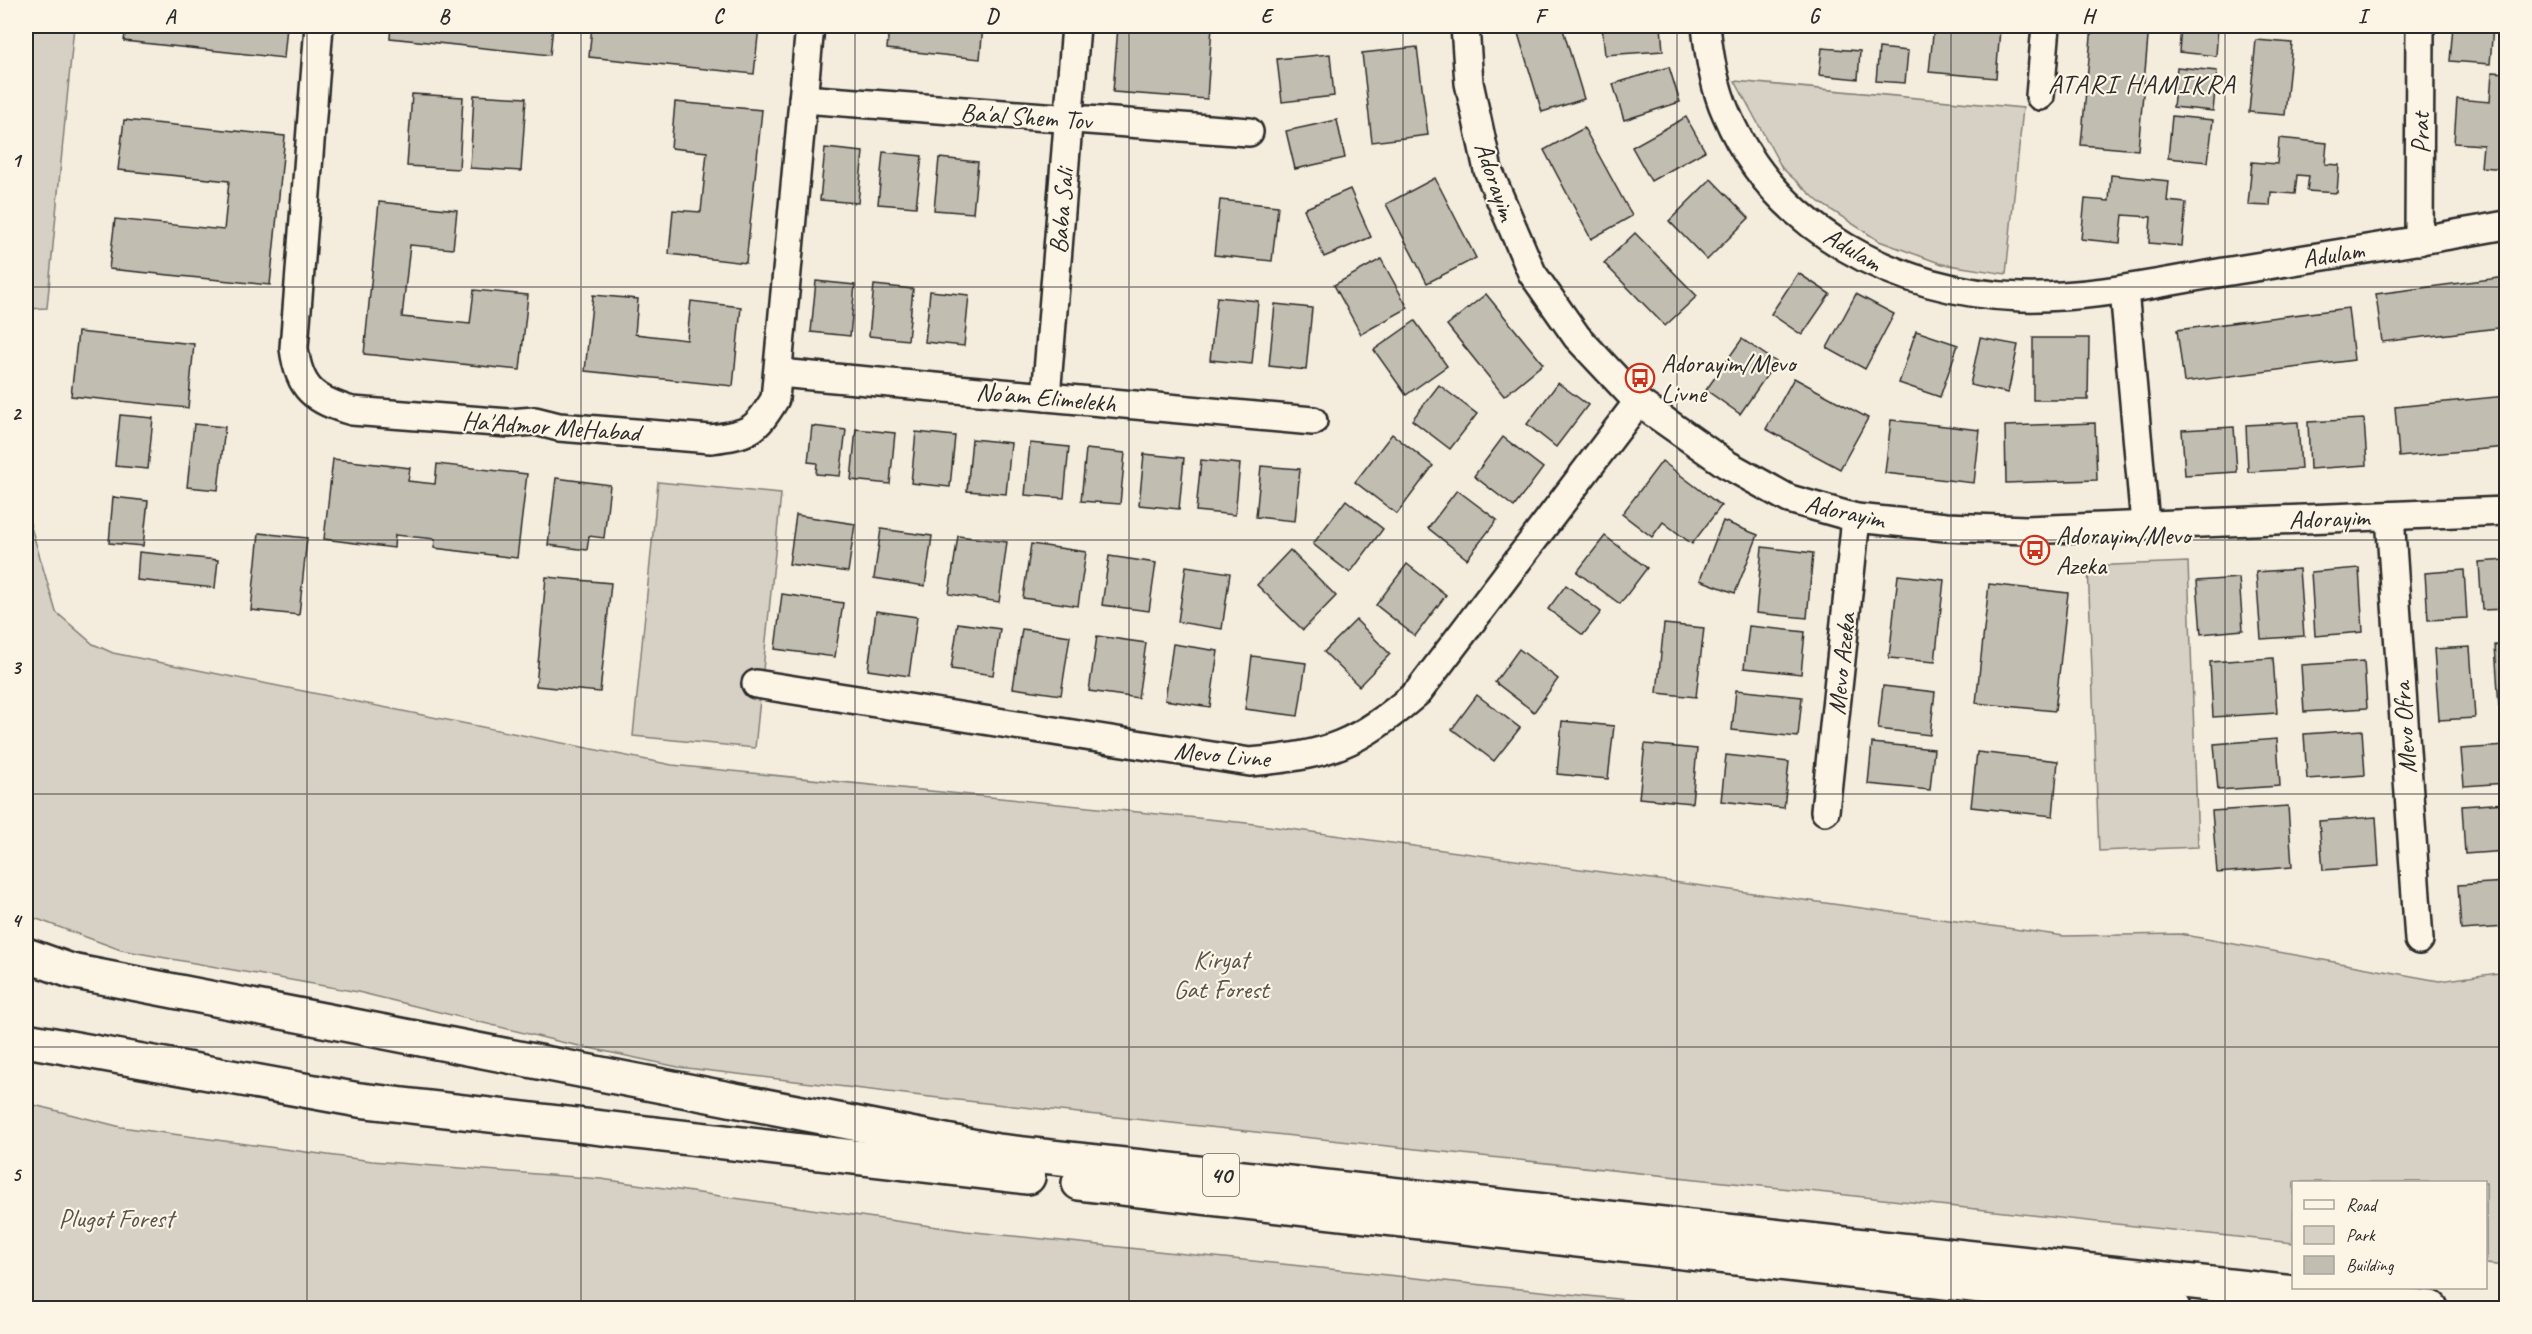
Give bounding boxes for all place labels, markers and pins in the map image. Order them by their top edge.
place label: Adorayim/Mevo Livne [1661,347,1798,410]
bus stop icon: Adorayim/Mevo Livne [1624,362,1656,394]
place label: Adorayim/Mevo Azeka [2056,519,2193,582]
bus stop icon: Adorayim/Mevo Azeka [2019,534,2051,566]

